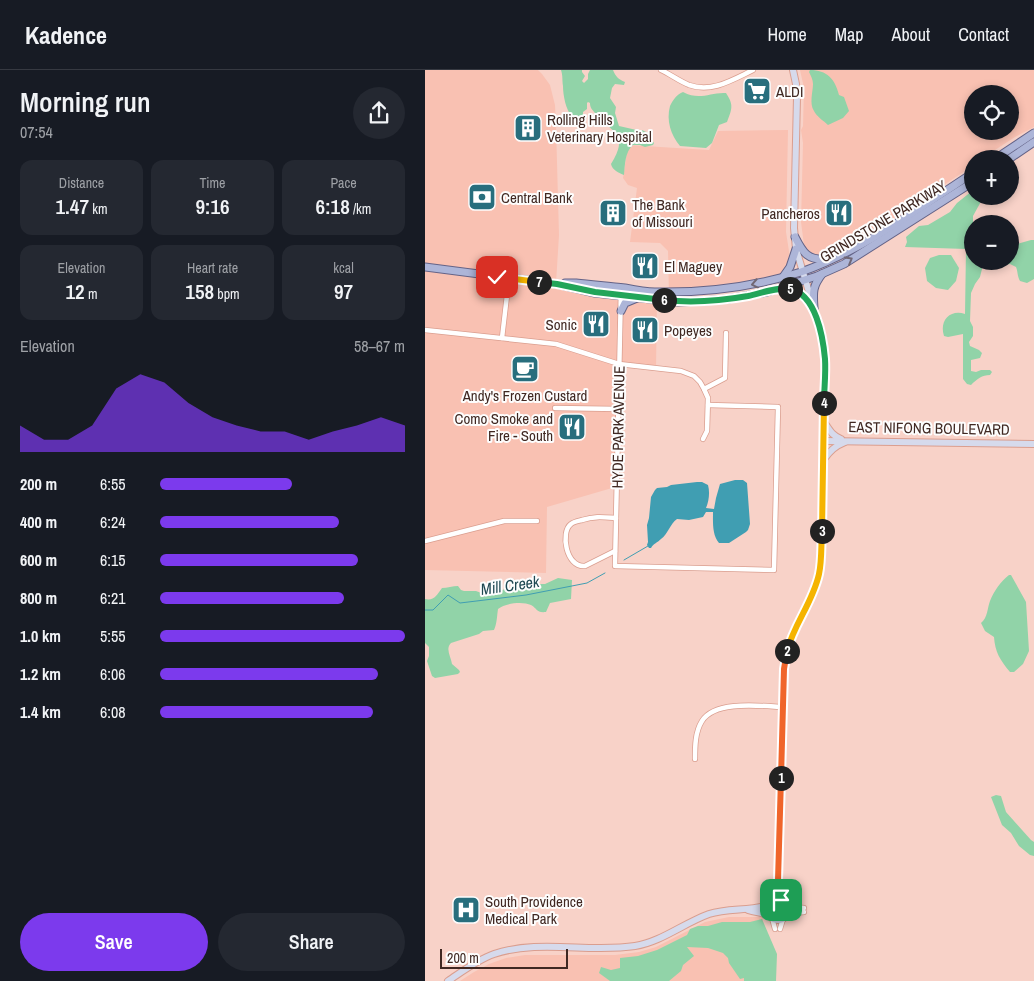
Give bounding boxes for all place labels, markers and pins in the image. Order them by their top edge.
supermarket icon: ALDI [742,76,772,106]
place label: ALDI [775,81,803,102]
place label: Rolling Hills Veterinary Hospital [547,109,652,147]
building icon: Rolling Hills Veterinary Hospital [513,113,543,143]
bank icon: Central Bank [467,182,497,212]
place label: Central Bank [501,187,573,208]
place label: The Bank of Missouri [632,194,693,232]
building icon: The Bank of Missouri [598,198,628,228]
restaurant icon: Pancheros [824,198,854,228]
place label: Pancheros [761,203,820,224]
restaurant icon: El Maguey [630,251,660,281]
pin [476,256,518,298]
place label: El Maguey [664,256,723,277]
pin: 7 [527,270,551,294]
pin: 5 [777,276,803,302]
pin: 6 [651,288,677,312]
restaurant icon: Sonic [581,309,611,339]
place label: Sonic [546,314,577,335]
restaurant icon: Popeyes [630,315,660,345]
place label: Popeyes [664,320,712,341]
cafe icon: Andy's Frozen Custard [510,354,540,384]
place label: Andy's Frozen Custard [462,385,587,406]
pin: 4 [811,390,837,416]
place label: Como Smoke and Fire - South [455,408,553,446]
restaurant icon: Como Smoke and Fire - South [557,412,587,442]
pin: 3 [809,518,835,544]
pin: 2 [775,638,799,664]
pin: 1 [769,766,793,790]
pin [760,879,802,921]
place label: South Providence Medical Park [485,891,583,929]
hospital icon: South Providence Medical Park [451,895,481,925]

